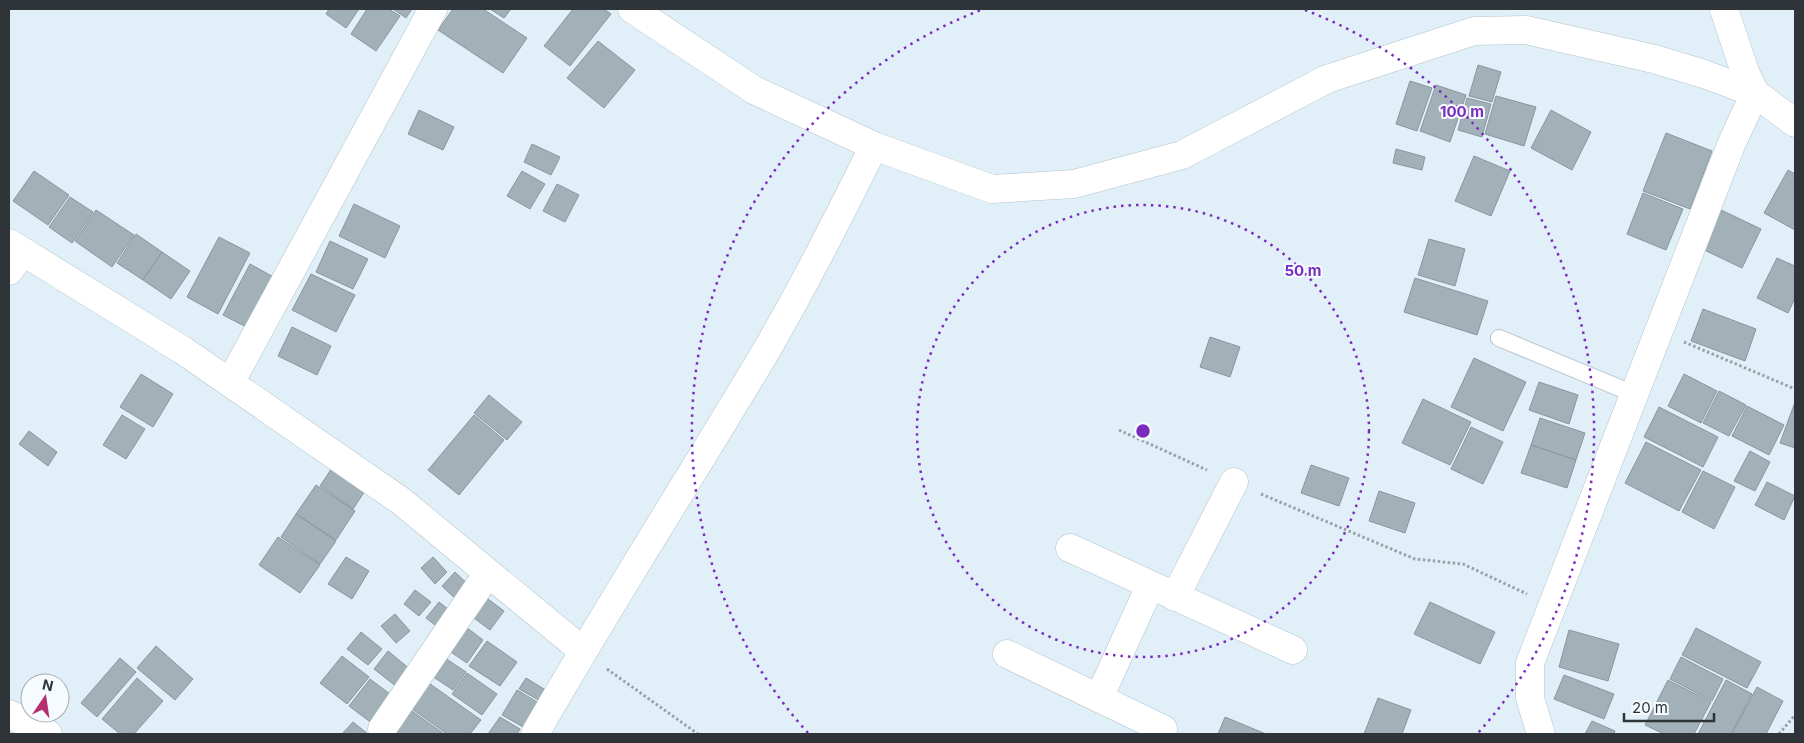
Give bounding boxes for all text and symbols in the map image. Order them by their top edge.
text: 100 m [1440,102,1484,121]
text: 50 m [1285,261,1321,280]
centre of rings [1134,422,1152,440]
north arrow [20,673,70,723]
text: N [41,675,55,694]
scale bar [1624,690,1714,722]
text: 20 m [1632,698,1668,717]

